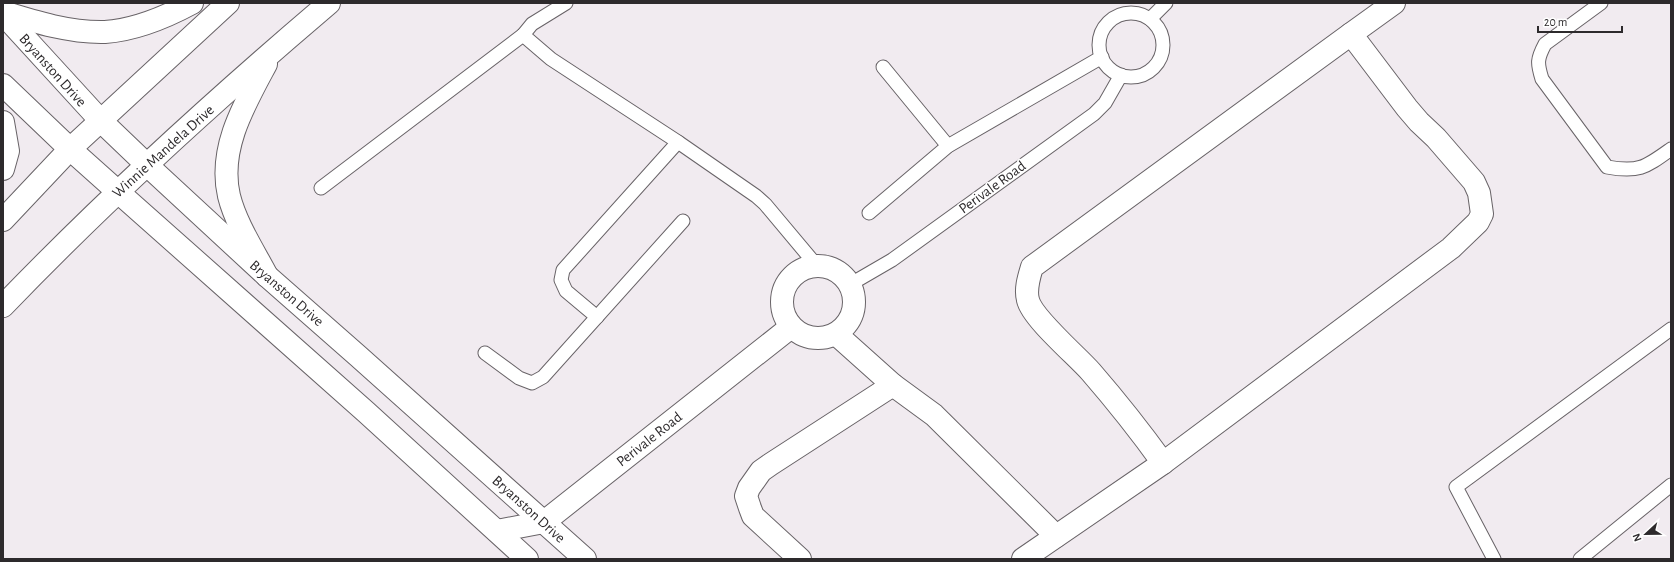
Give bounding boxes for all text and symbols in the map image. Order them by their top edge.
scale bar [1538,8,1622,34]
text: 20 m [1544,16,1567,28]
street label: Bryanston Drive [16,31,89,110]
street label: Winnie Mandela Drive [110,102,217,201]
street label: Perivale Road [956,158,1029,217]
street label: Bryanston Drive [247,257,327,329]
street label: Perivale Road [614,409,685,469]
street label: Bryanston Drive [489,473,568,546]
north arrow [1626,514,1666,554]
text: N [1631,532,1644,543]

